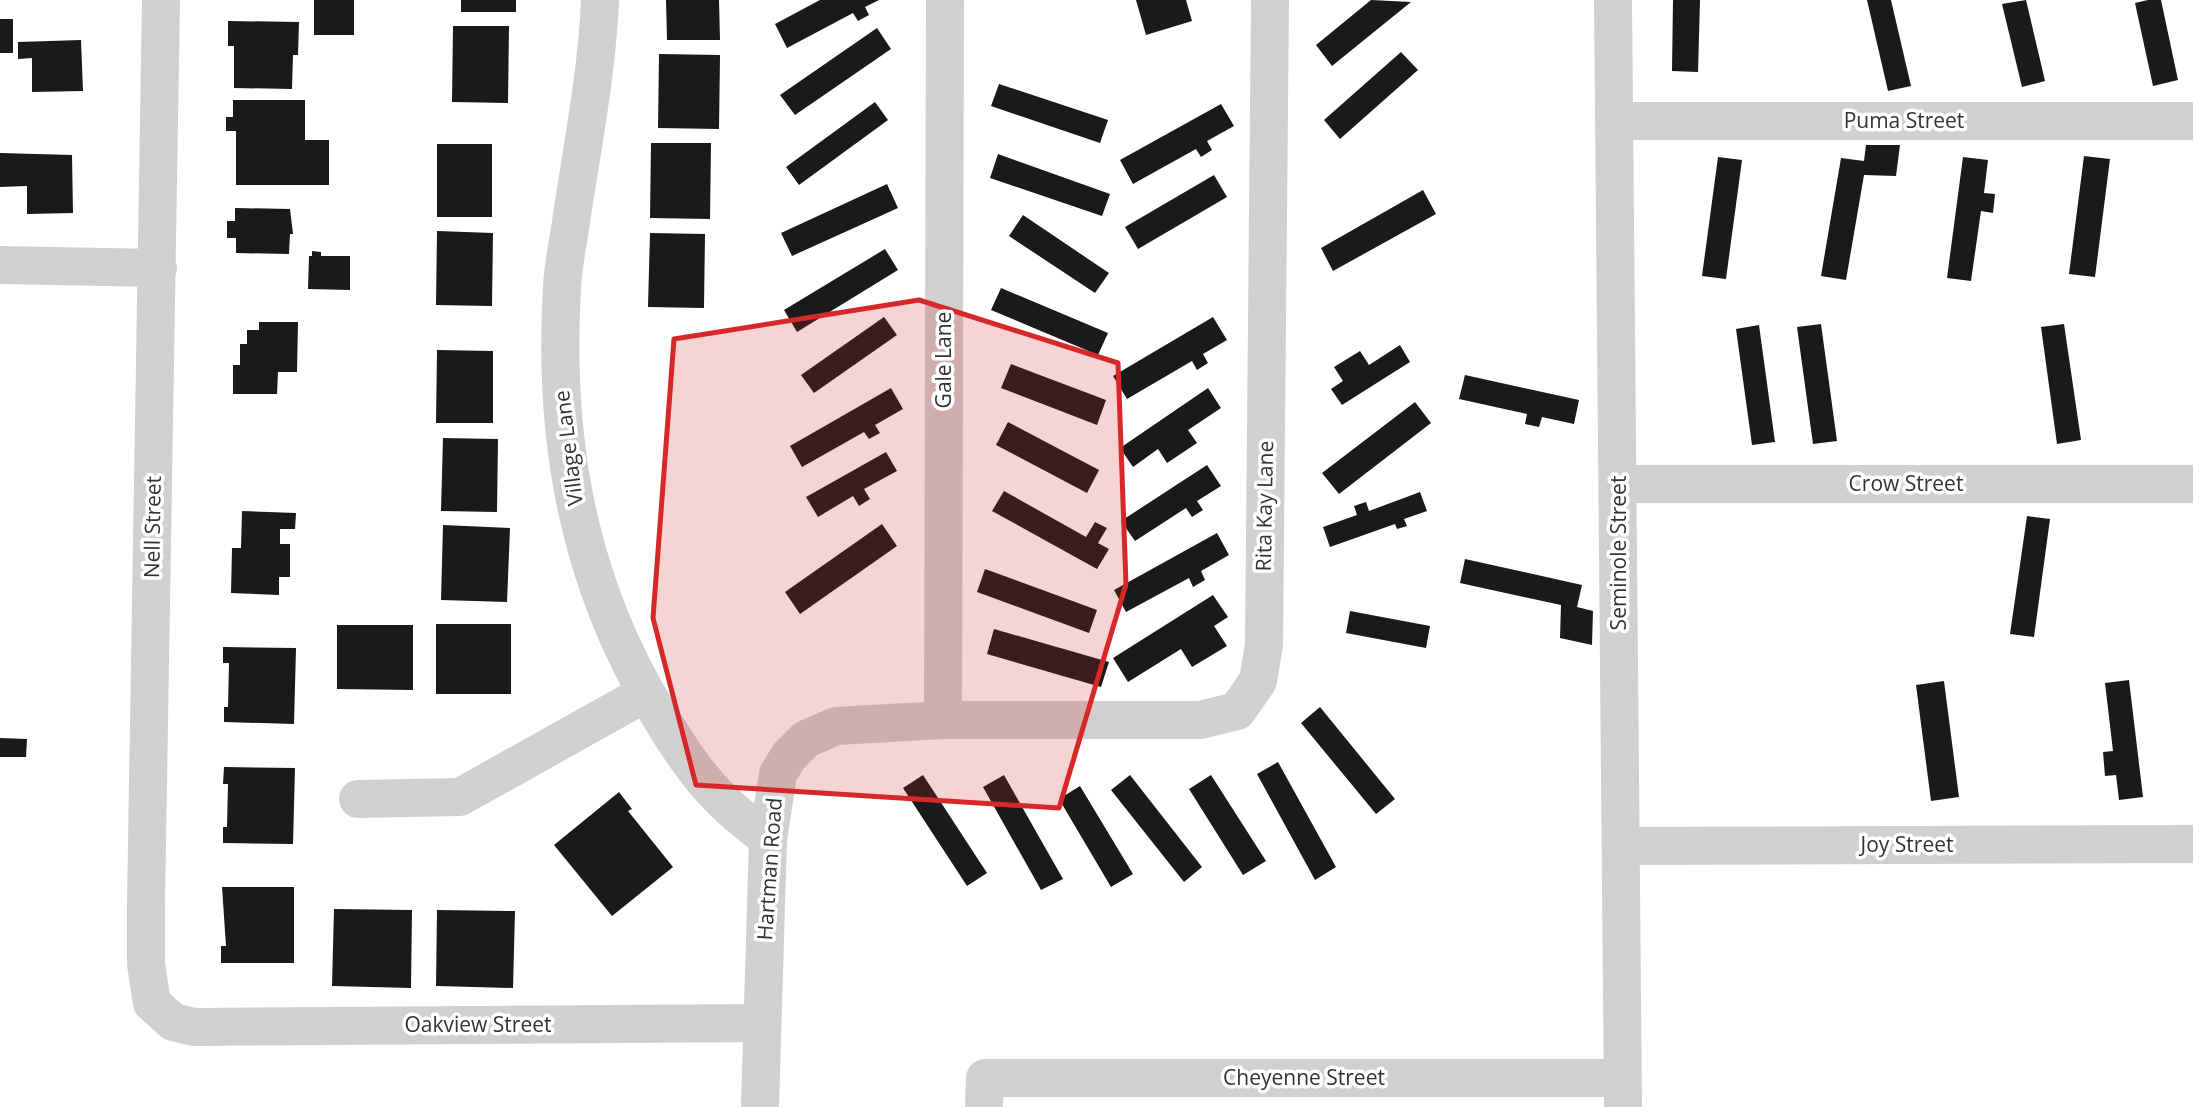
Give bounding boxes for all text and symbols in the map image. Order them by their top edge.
street label: Puma Street [1844,106,1964,134]
street label: Gale Lane [929,312,957,408]
street label: Village Lane [547,389,589,507]
street label: Rita Kay Lane [1249,440,1279,572]
street label: Crow Street [1849,469,1963,497]
street label: Nell Street [137,476,167,578]
street label: Seminole Street [1604,476,1632,630]
street label: Hartman Road [750,797,788,941]
street label: Joy Street [1859,830,1953,858]
street label: Oakview Street [405,1010,552,1038]
street label: Cheyenne Street [1223,1063,1385,1091]

